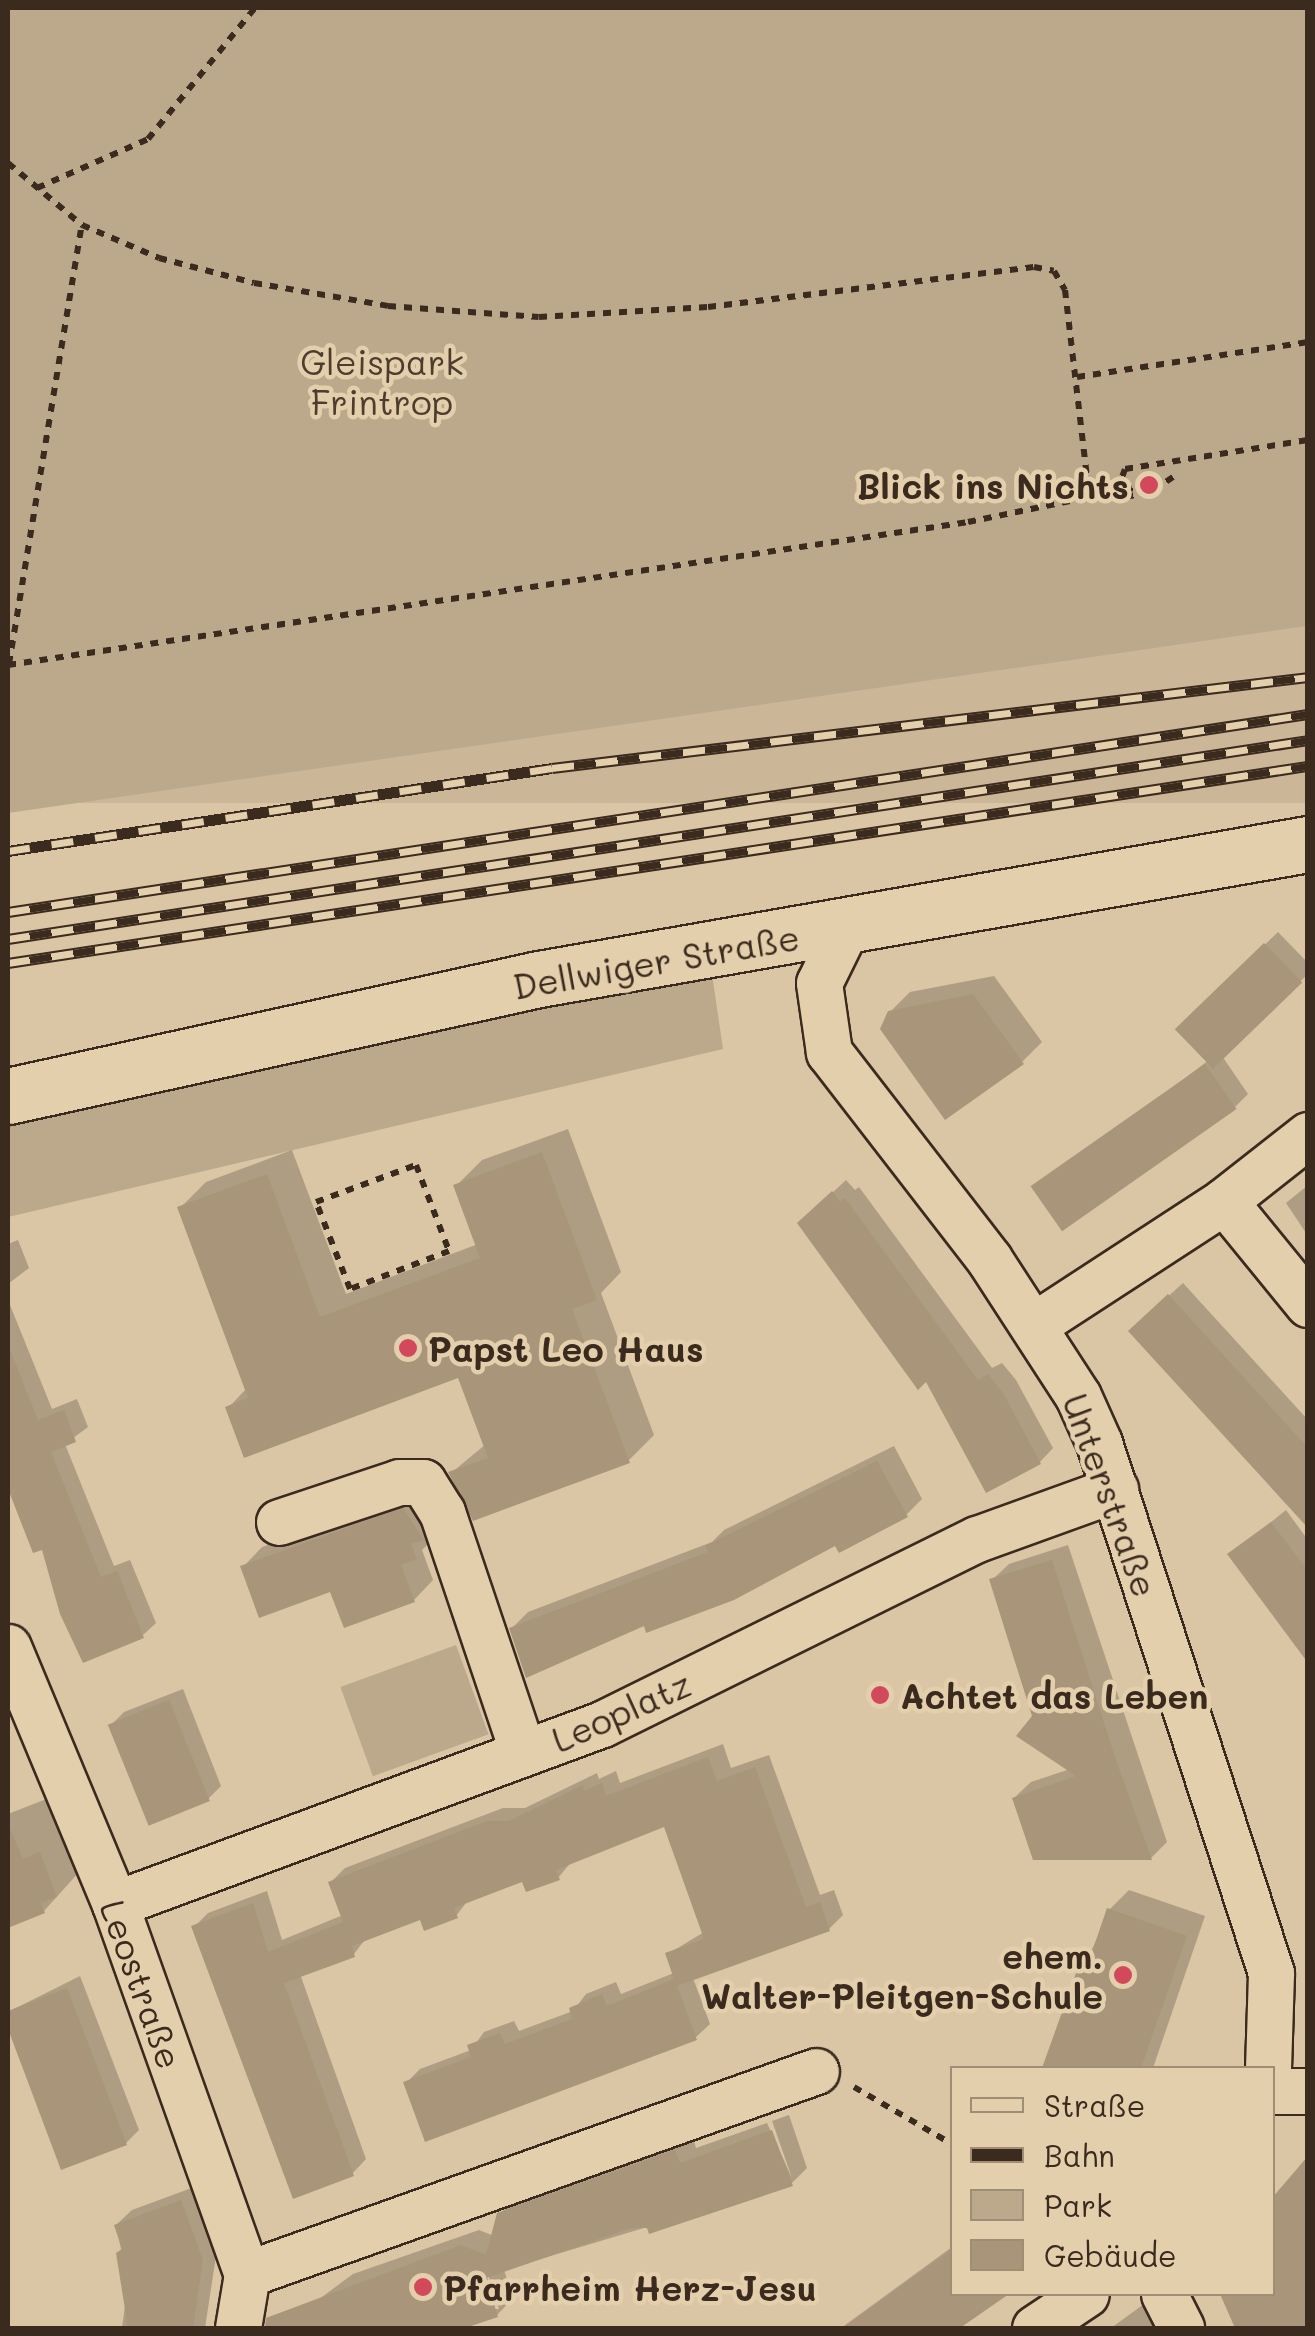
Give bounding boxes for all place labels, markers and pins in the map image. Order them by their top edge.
place label: Blick ins Nichts [857,464,1129,506]
marker: Blick ins Nichts [1138,474,1160,496]
place label: Papst Leo Haus [428,1327,704,1369]
marker: Papst Leo Haus [397,1337,419,1359]
place label: Achtet das Leben [900,1674,1208,1716]
marker: Achtet das Leben [869,1684,891,1706]
place label: ehem. Walter-Pleitgen-Schule [701,1934,1103,2016]
marker: ehem. Walter-Pleitgen-Schule [1112,1964,1134,1986]
place label: Pfarrheim Herz-Jesu [443,2266,817,2308]
marker: Pfarrheim Herz-Jesu [412,2276,434,2298]

